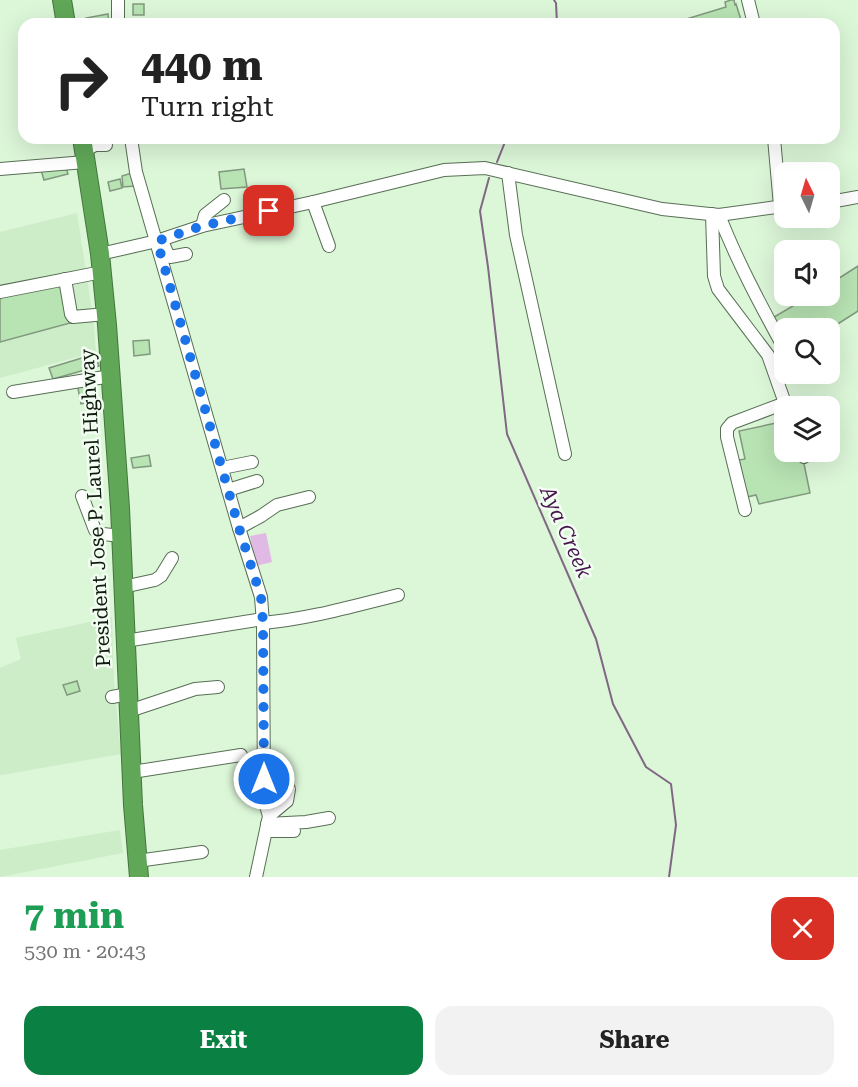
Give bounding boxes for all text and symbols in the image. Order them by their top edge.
text: 440 m [141,41,263,90]
icon: right [42,42,120,120]
text: Turn right [141,91,274,123]
north arrow [774,162,840,228]
map controls [774,162,840,462]
pin [243,185,294,236]
icon: arrive [252,194,285,227]
button: sound [774,240,840,306]
button: search [774,318,840,384]
street label: President Jose P. Laurel Highway [75,348,115,668]
button: layers [774,396,840,462]
water label: Aya Creek [534,481,597,582]
position arrow [232,747,296,811]
text: 7 min [24,895,124,937]
button: close [771,897,834,960]
text: 530 m · 20:43 [24,939,146,963]
button: Exit [24,1006,423,1075]
button: Share [435,1006,834,1075]

